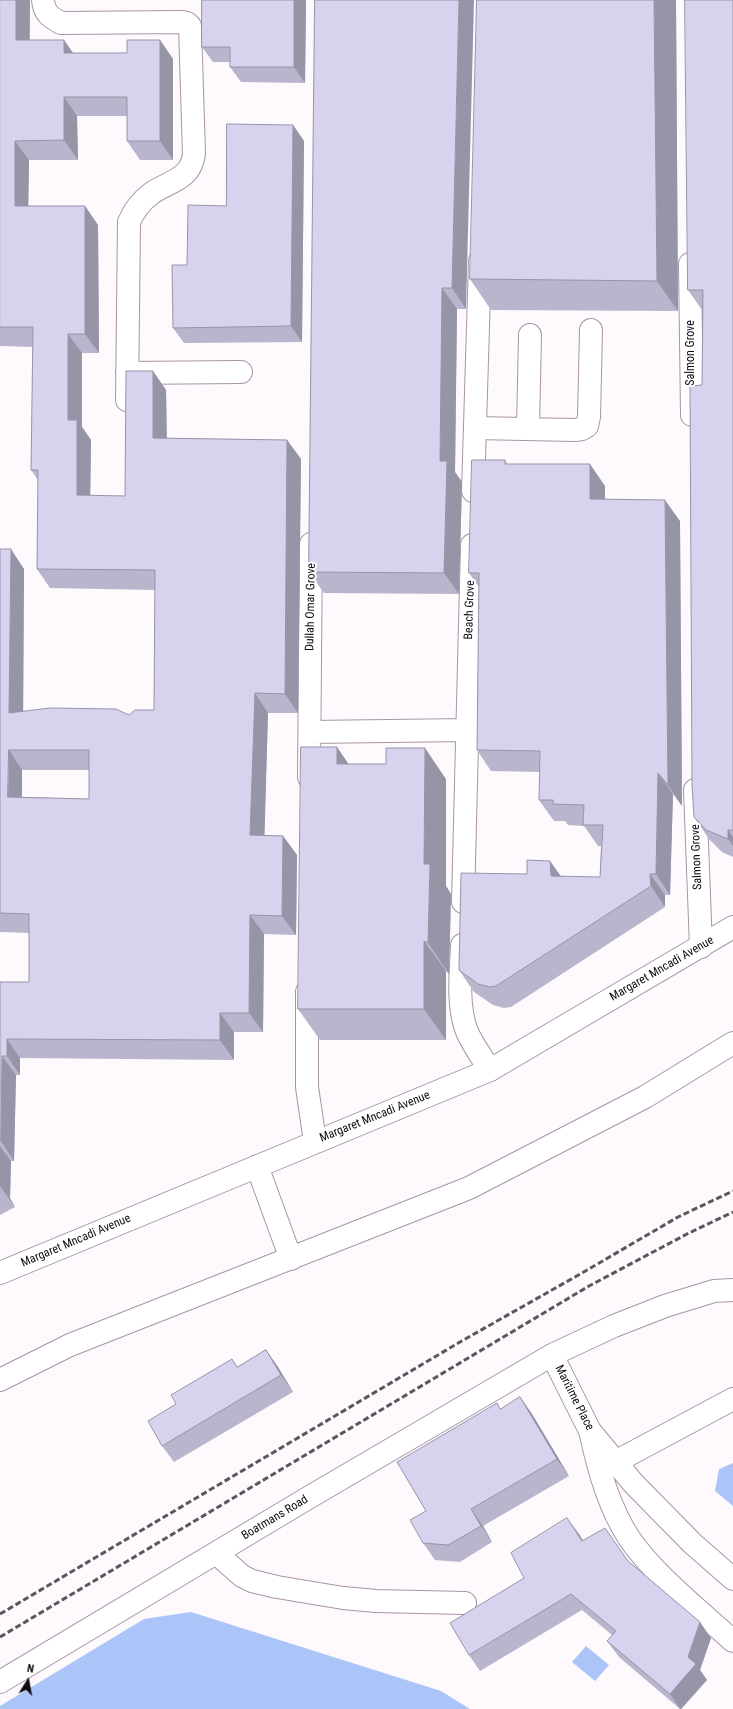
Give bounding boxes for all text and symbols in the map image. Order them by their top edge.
street label: Salmon Grove [684,320,698,386]
street label: Dullah Omar Grove [303,563,319,651]
street label: Beach Grove [462,580,478,640]
street label: Salmon Grove [689,824,705,890]
street label: Margaret Mncadi Avenue [607,933,717,1005]
street label: Margaret Mncadi Avenue [318,1088,432,1146]
street label: Margaret Mncadi Avenue [19,1211,133,1271]
street label: Maritime Place [551,1363,597,1433]
street label: Boatmans Road [239,1493,311,1543]
north arrow [8,1661,48,1701]
text: N [26,1662,35,1676]

